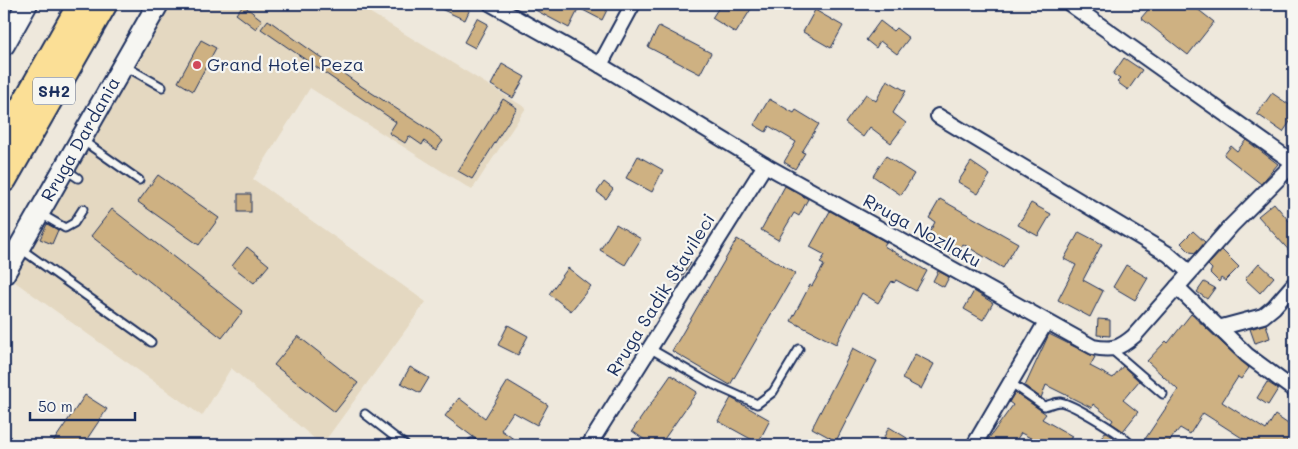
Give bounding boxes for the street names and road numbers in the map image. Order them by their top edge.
street label: Rruga Dardania [35,72,125,206]
road number: SH2 [33,78,75,104]
street label: Rruga Nozllaku [859,188,986,272]
street label: Rruga Sadik Stavileci [600,209,720,380]

